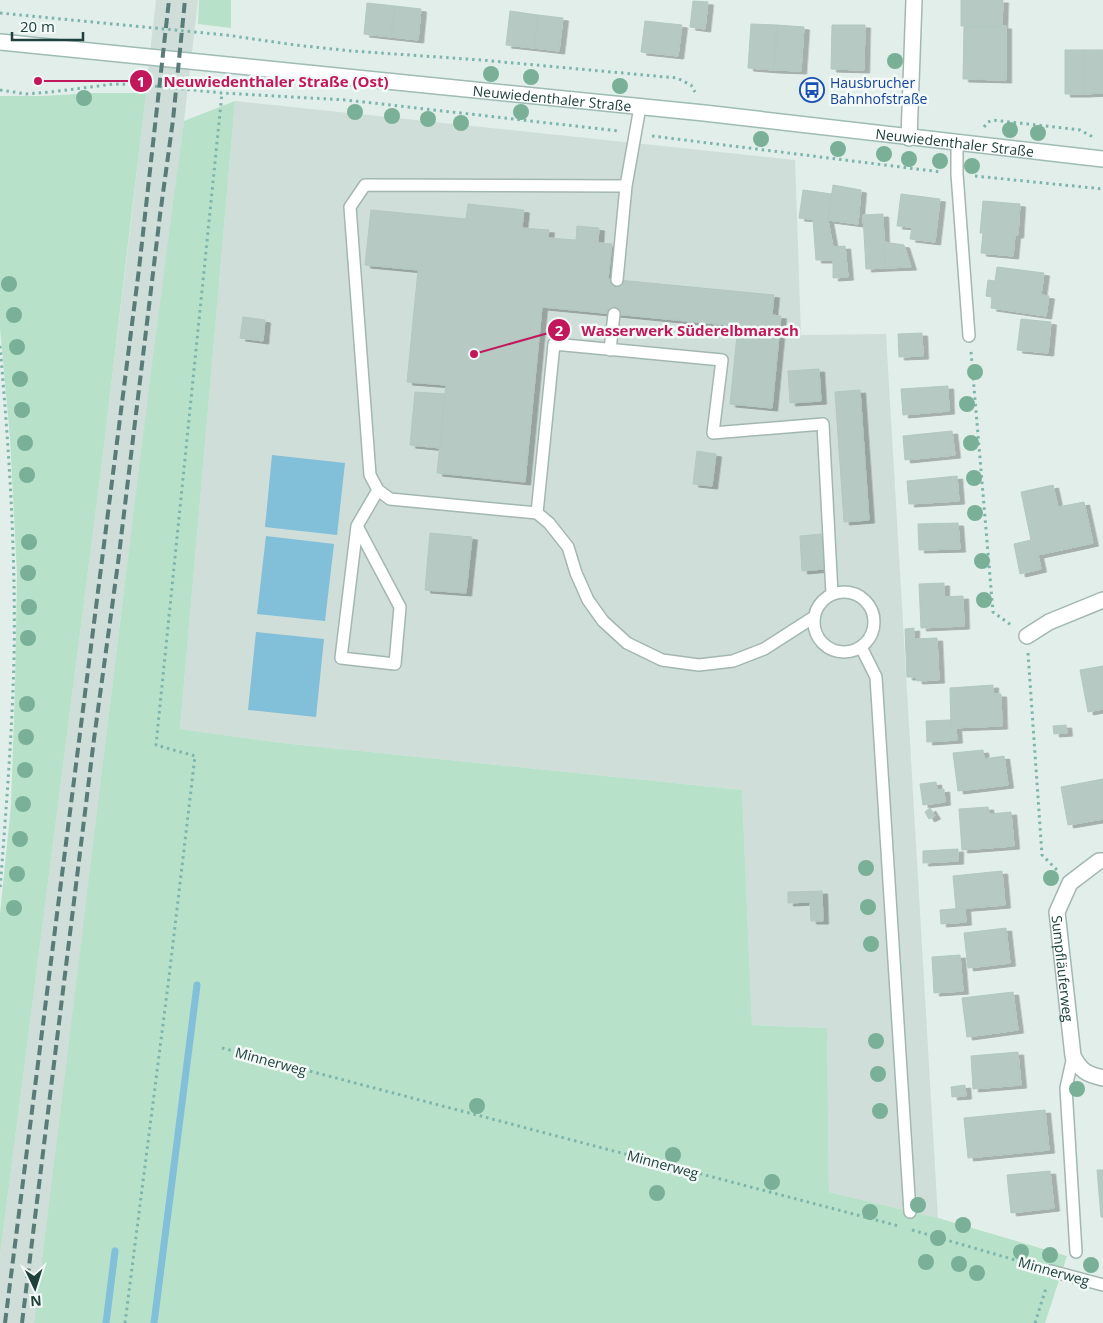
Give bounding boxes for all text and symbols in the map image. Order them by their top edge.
scale bar [12,10,84,42]
text: 20 m [20,16,55,36]
callout: Neuwiedenthaler Straße (Ost) [129,66,399,96]
text: 1 [137,71,145,91]
text: Neuwiedenthaler Straße (Ost) [163,71,389,91]
place label: Hausbrucher Bahnhofstraße [830,73,928,108]
bus stop icon: Hausbrucher Bahnhofstraße [799,77,825,103]
street label: Neuwiedenthaler Straße [472,80,633,115]
street label: Neuwiedenthaler Straße [875,123,1035,160]
callout: Wasserwerk Süderelbmarsch [546,315,809,345]
text: 2 [555,320,564,340]
text: Wasserwerk Süderelbmarsch [581,320,799,340]
street label: Sumpfläuferweg [1048,914,1079,1023]
street label: Minnerweg [233,1042,309,1080]
street label: Minnerweg [625,1145,701,1183]
street label: Minnerweg [1016,1252,1092,1290]
north arrow [10,1263,60,1313]
text: N [30,1292,42,1311]

